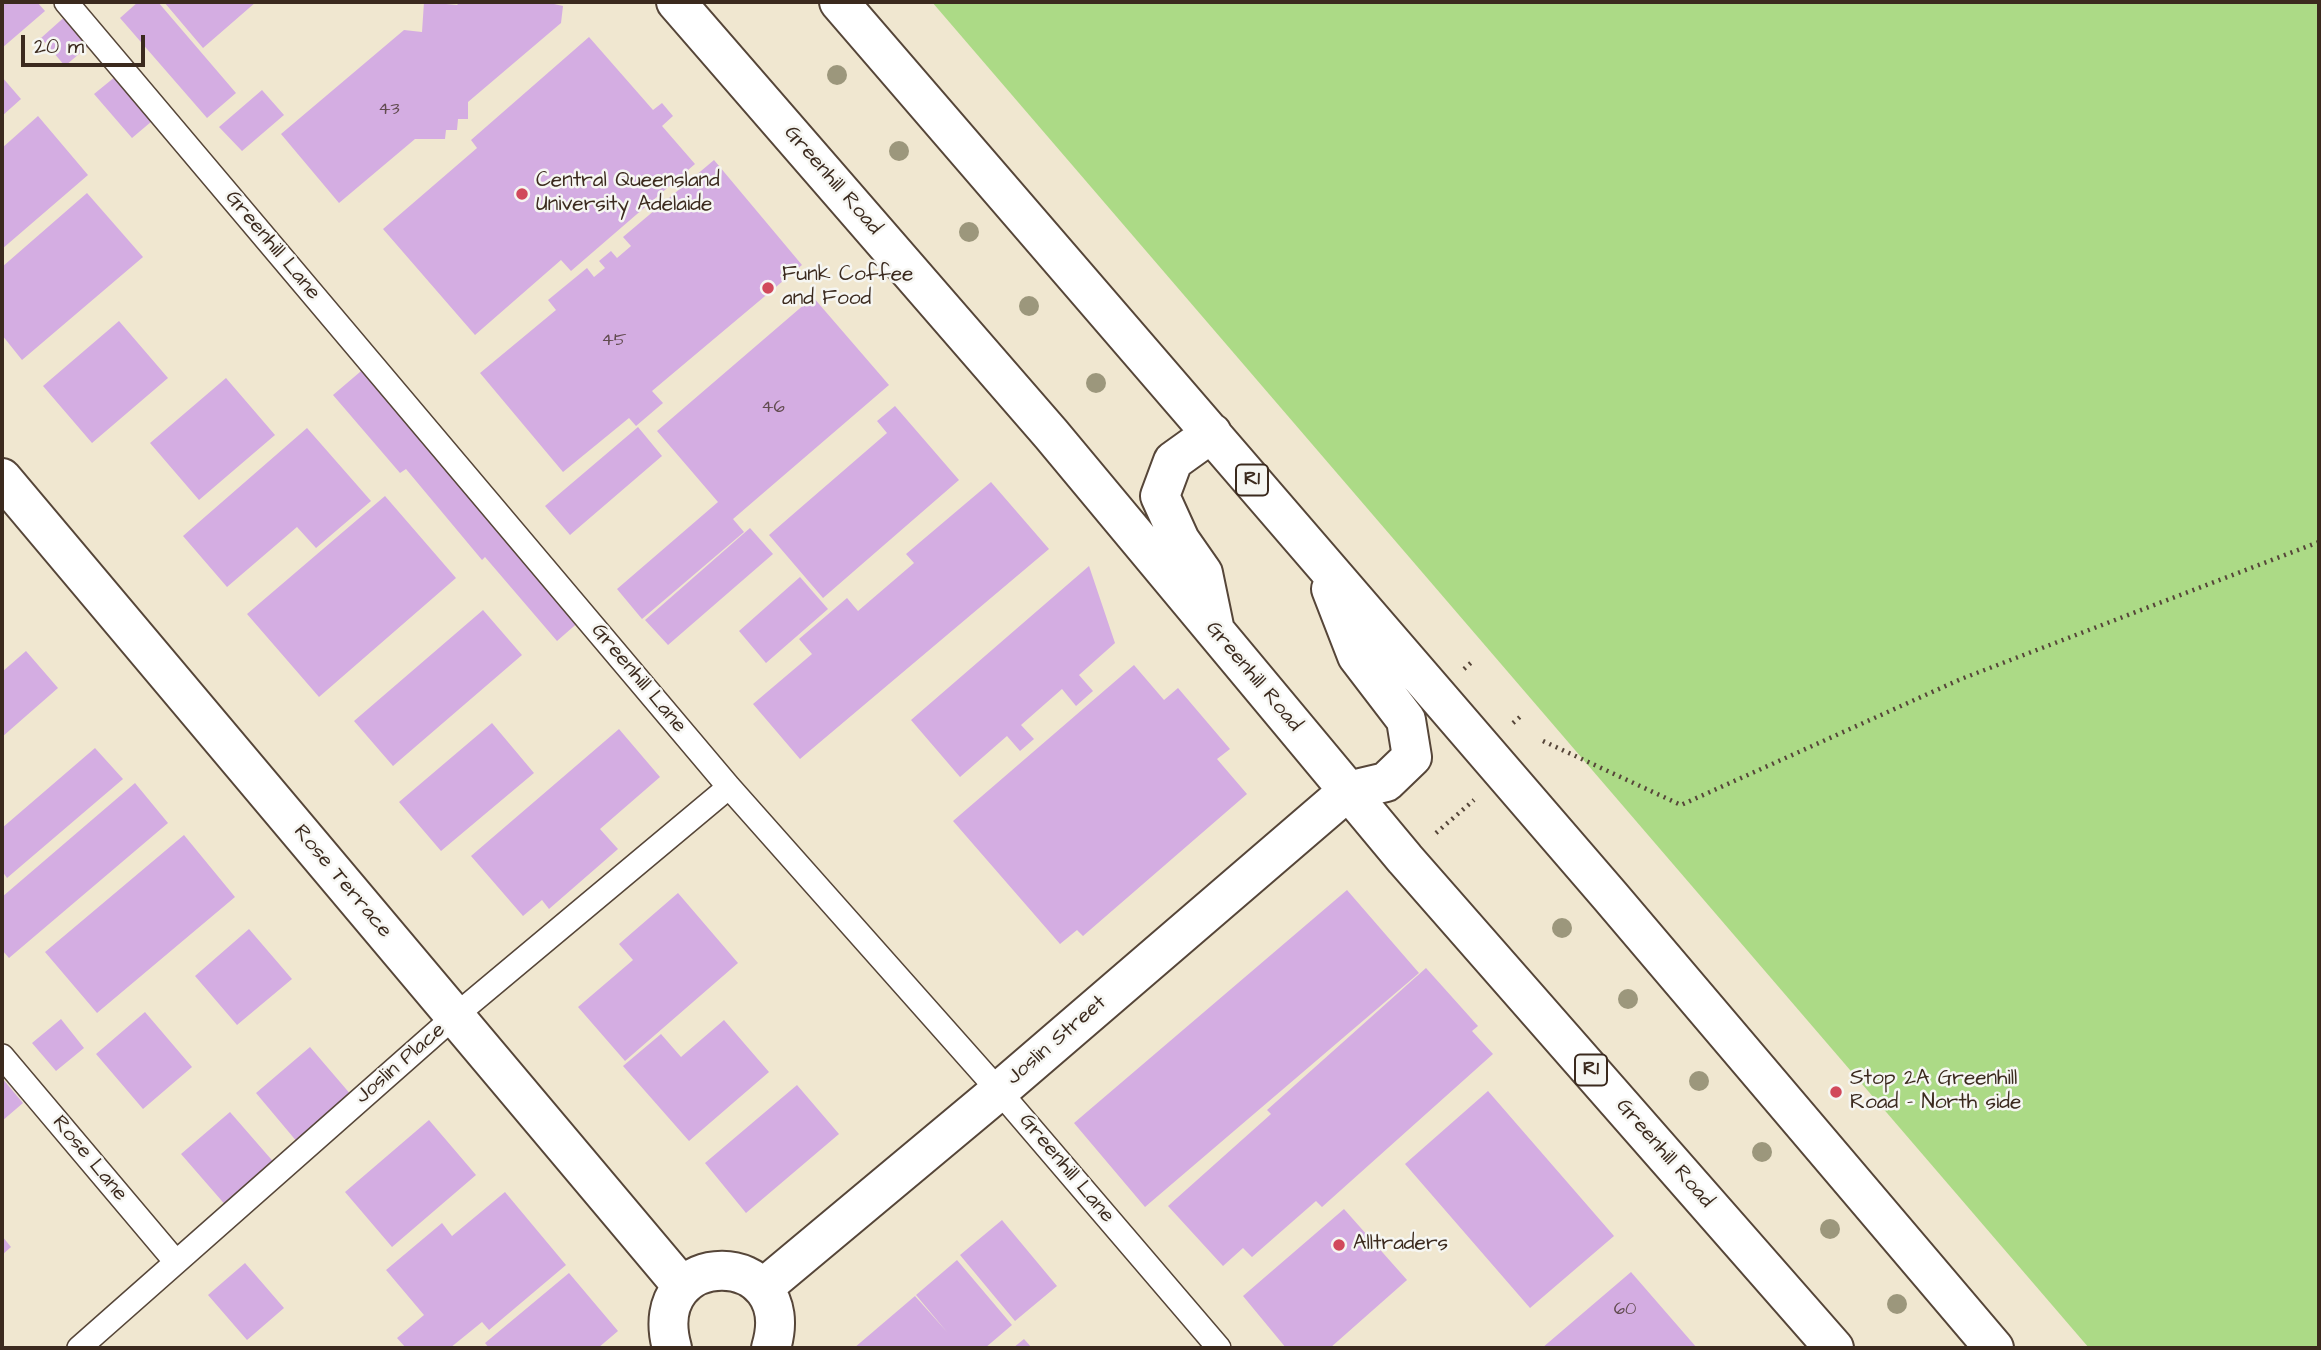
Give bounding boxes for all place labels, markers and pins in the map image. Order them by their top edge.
place label: Central Queensland University Adelaide [536,169,720,219]
marker: Central Queensland University Adelaide [514,186,530,202]
place label: Funk Coffee and Food [782,263,913,313]
marker: Funk Coffee and Food [760,280,776,296]
place label: Stop 2A Greenhill Road - North side [1850,1067,2021,1117]
marker: Stop 2A Greenhill Road - North side [1828,1084,1844,1100]
place label: Alltraders [1353,1232,1448,1258]
marker: Alltraders [1331,1237,1347,1253]

